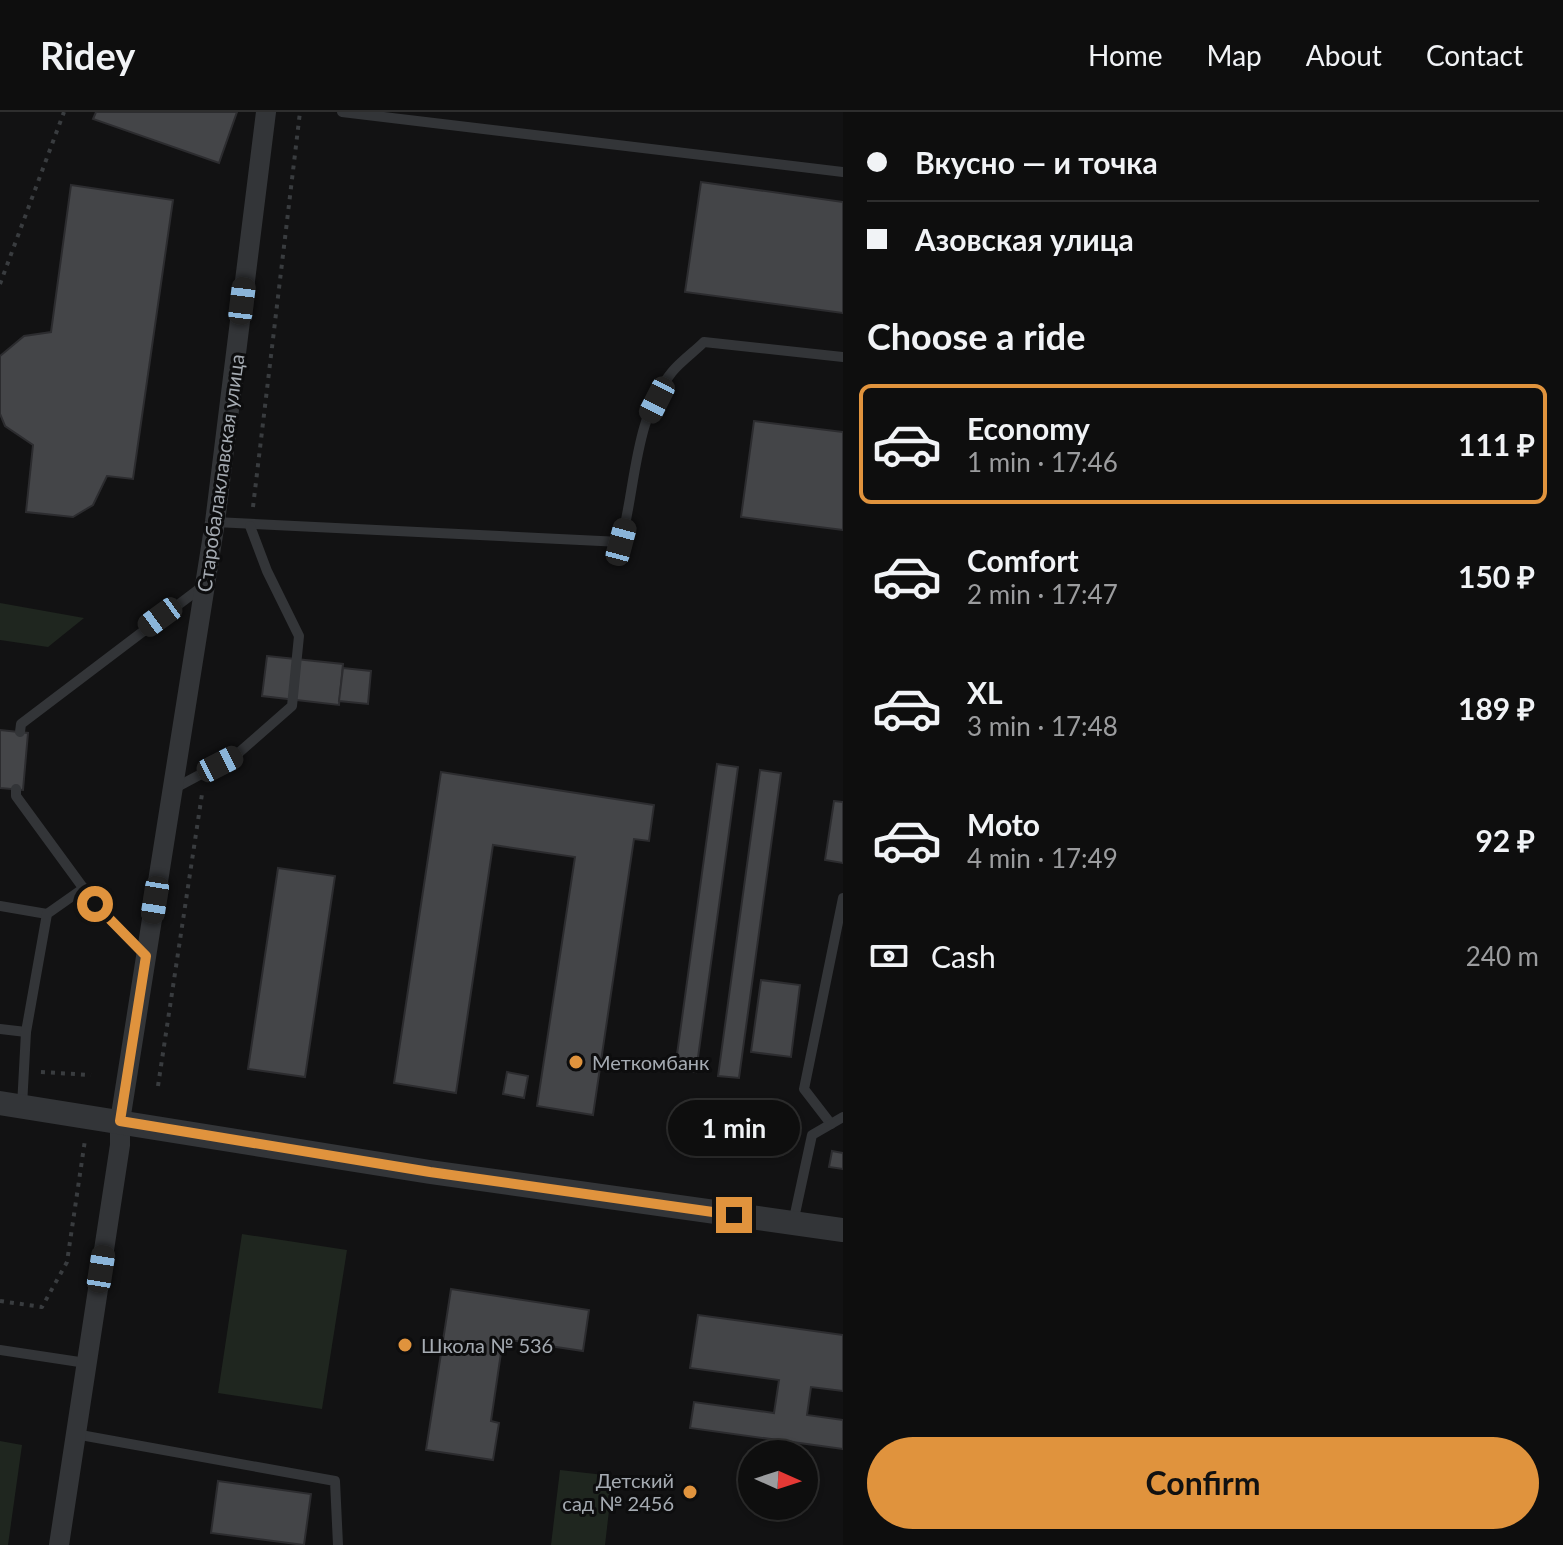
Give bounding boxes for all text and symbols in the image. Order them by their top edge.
text: Ridey [40,32,135,78]
text: Home [1088,38,1163,72]
text: Map [1207,38,1262,72]
text: About [1306,38,1382,72]
text: Contact [1426,38,1523,72]
text: Вкусно — и точка [915,144,1158,180]
text: Азовская улица [915,221,1134,257]
car [227,276,257,326]
text: Choose a ride [867,314,1086,358]
street label: Старобалаклавская улица [191,352,249,594]
car [635,373,679,427]
icon: car [871,408,943,480]
text: Economy [967,410,1090,446]
text: 111 ₽ [1458,426,1535,462]
text: 1 min · 17:46 [967,446,1118,478]
car [603,516,639,568]
icon: car [871,540,943,612]
text: Comfort [967,542,1079,578]
text: 150 ₽ [1458,558,1535,594]
text: 2 min · 17:47 [967,578,1118,610]
car [134,593,186,641]
icon: car [871,672,943,744]
text: XL [967,674,1003,710]
text: 189 ₽ [1458,690,1535,726]
text: 3 min · 17:48 [967,710,1118,742]
car [193,742,247,786]
icon: car [871,804,943,876]
text: Moto [967,806,1040,842]
text: 92 ₽ [1475,822,1535,858]
text: 4 min · 17:49 [967,842,1118,874]
car [139,874,171,926]
route start [77,886,113,922]
icon: cash [867,934,911,978]
text: Cash [931,938,996,974]
text: 240 m [1466,940,1539,972]
place label: Меткомбанк [592,1050,710,1074]
marker: Меткомбанк [567,1053,585,1071]
callout: 1 min [668,1099,800,1155]
text: 1 min [702,1112,766,1144]
route end [716,1197,752,1233]
car [85,1243,117,1295]
place label: Школа № 536 [421,1333,553,1357]
marker: Школа № 536 [396,1336,414,1354]
button: Confirm [867,1437,1539,1529]
north arrow [738,1440,818,1520]
map controls [738,1440,818,1520]
place label: Детский сад № 2456 [562,1468,674,1515]
marker: Детский сад № 2456 [681,1483,699,1501]

